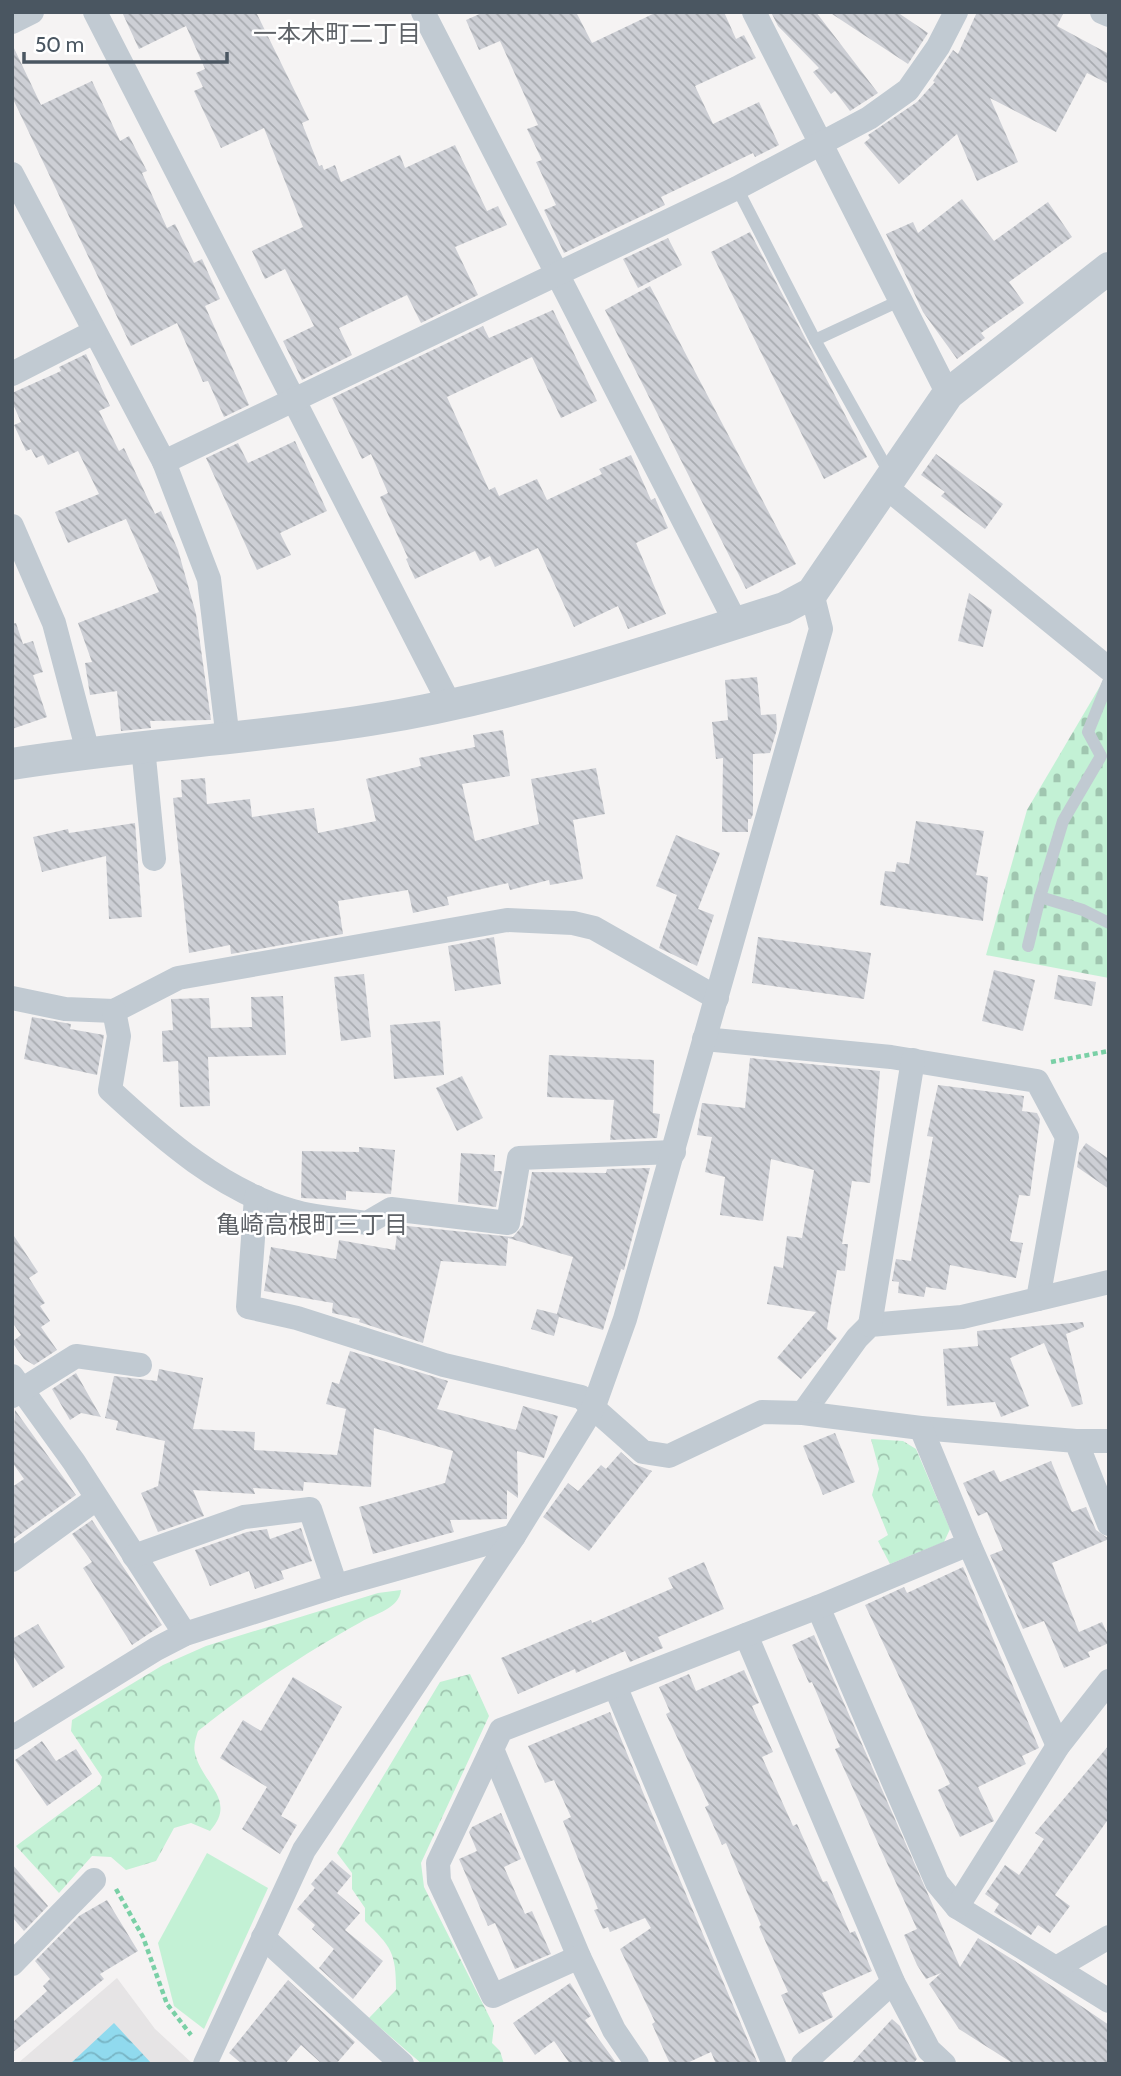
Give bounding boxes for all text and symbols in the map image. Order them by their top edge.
district label: 一本木町二丁目 [253,19,421,48]
scale bar [24,21,228,65]
text: 50 m [35,32,84,57]
district label: 亀崎高根町三丁目 [216,1210,408,1239]

